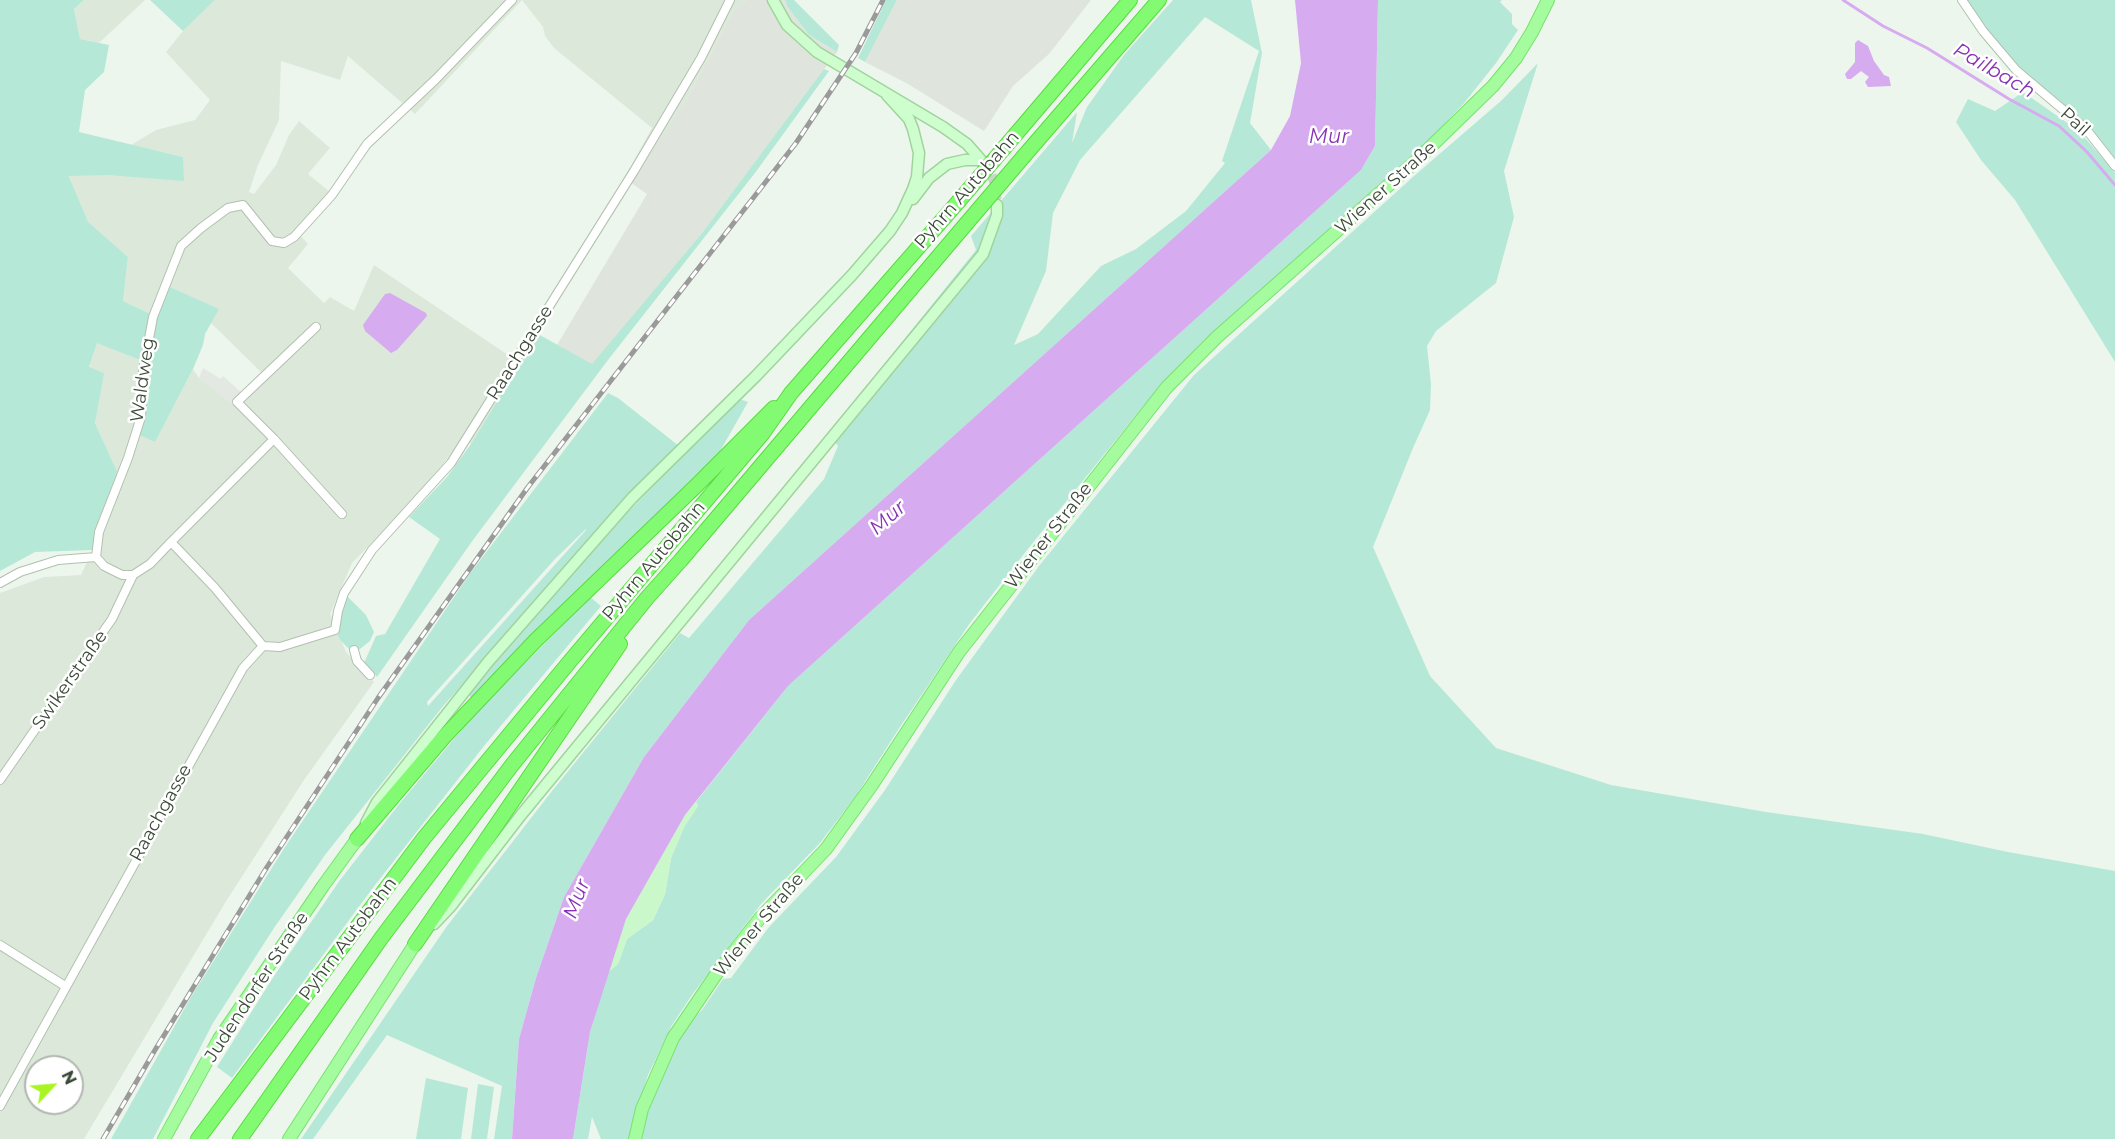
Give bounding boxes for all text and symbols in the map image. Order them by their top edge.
water label: Pailbach [1949,38,2039,104]
street label: Pail [2056,103,2094,141]
water label: Mur [1309,125,1349,149]
street label: Pyhrn Autobahn [910,127,1024,253]
street label: Wiener Straße [1331,137,1441,239]
street label: Raachgasse [482,302,558,404]
street label: Waldweg [126,336,160,424]
street label: Wiener Straße [1001,479,1097,593]
water label: Mur [865,496,911,540]
street label: Pyhrn Autobahn [598,497,710,625]
street label: Swikerstraße [28,626,112,734]
street label: Raachgasse [125,761,197,865]
street label: Wiener Straße [709,869,809,981]
street label: Pyhrn Autobahn [295,873,401,1005]
water label: Mur [559,876,595,922]
street label: Judendorfer Straße [201,908,313,1066]
north arrow [24,1055,84,1115]
text: N [57,1068,80,1088]

